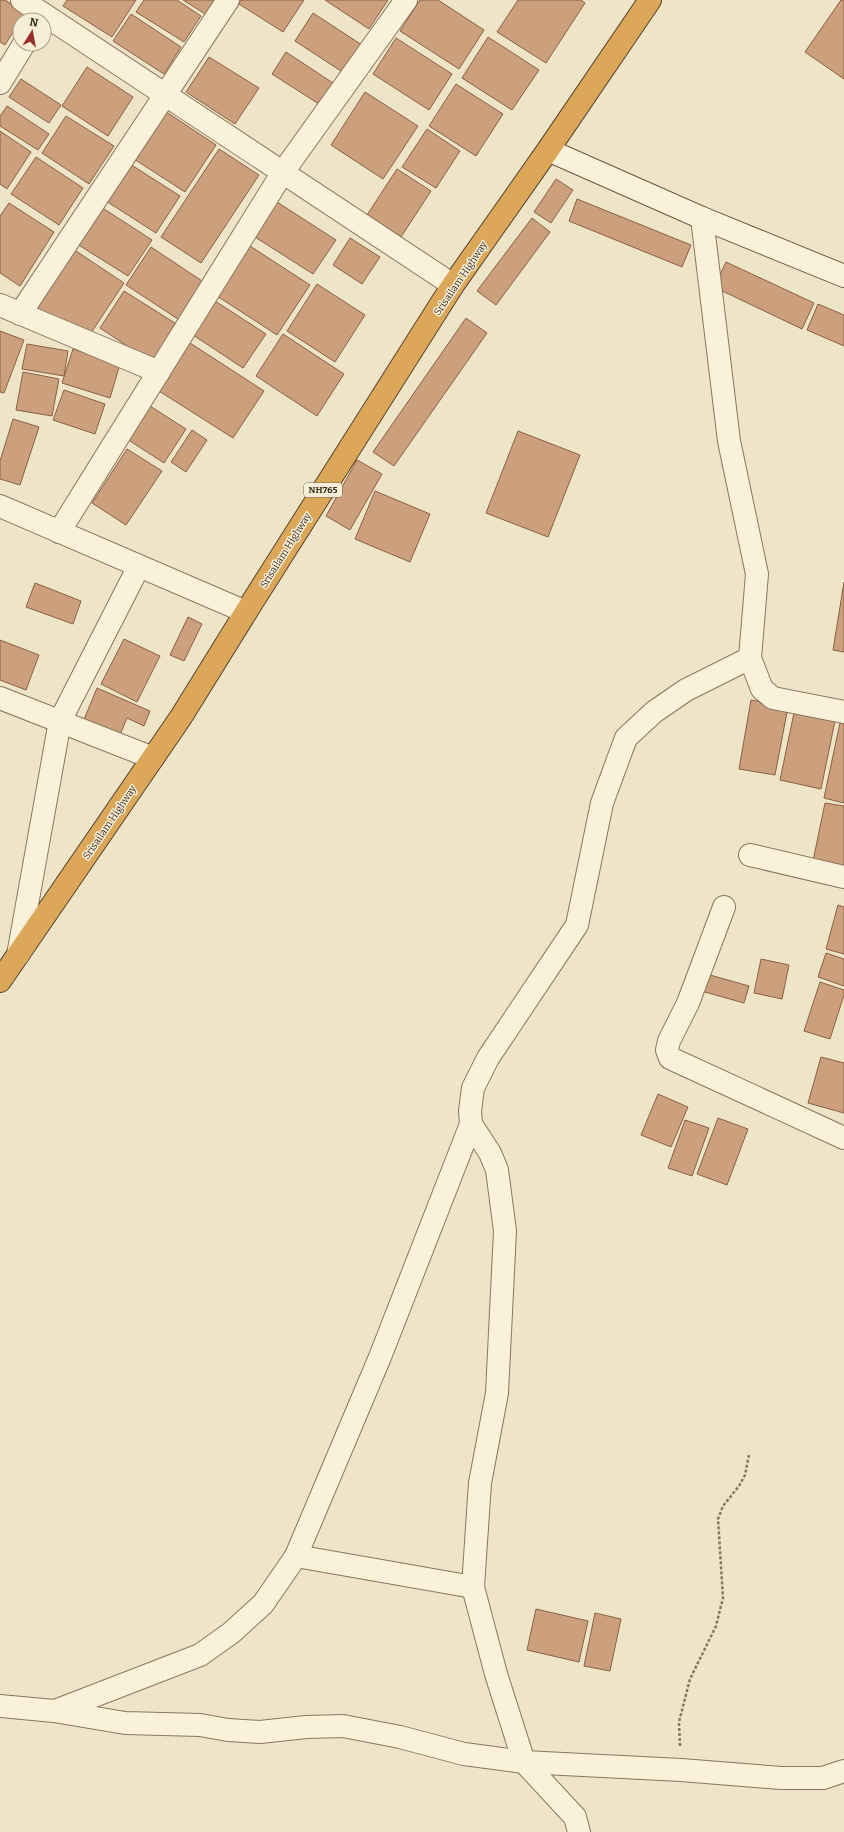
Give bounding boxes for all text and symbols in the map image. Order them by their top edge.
north arrow [12,12,52,52]
text: N [28,15,40,30]
street label: Srisailam Highway [432,239,490,318]
road number: NH765 [304,483,342,497]
street label: Srisailam Highway [258,510,314,590]
street label: Srisailam Highway [81,783,139,862]

